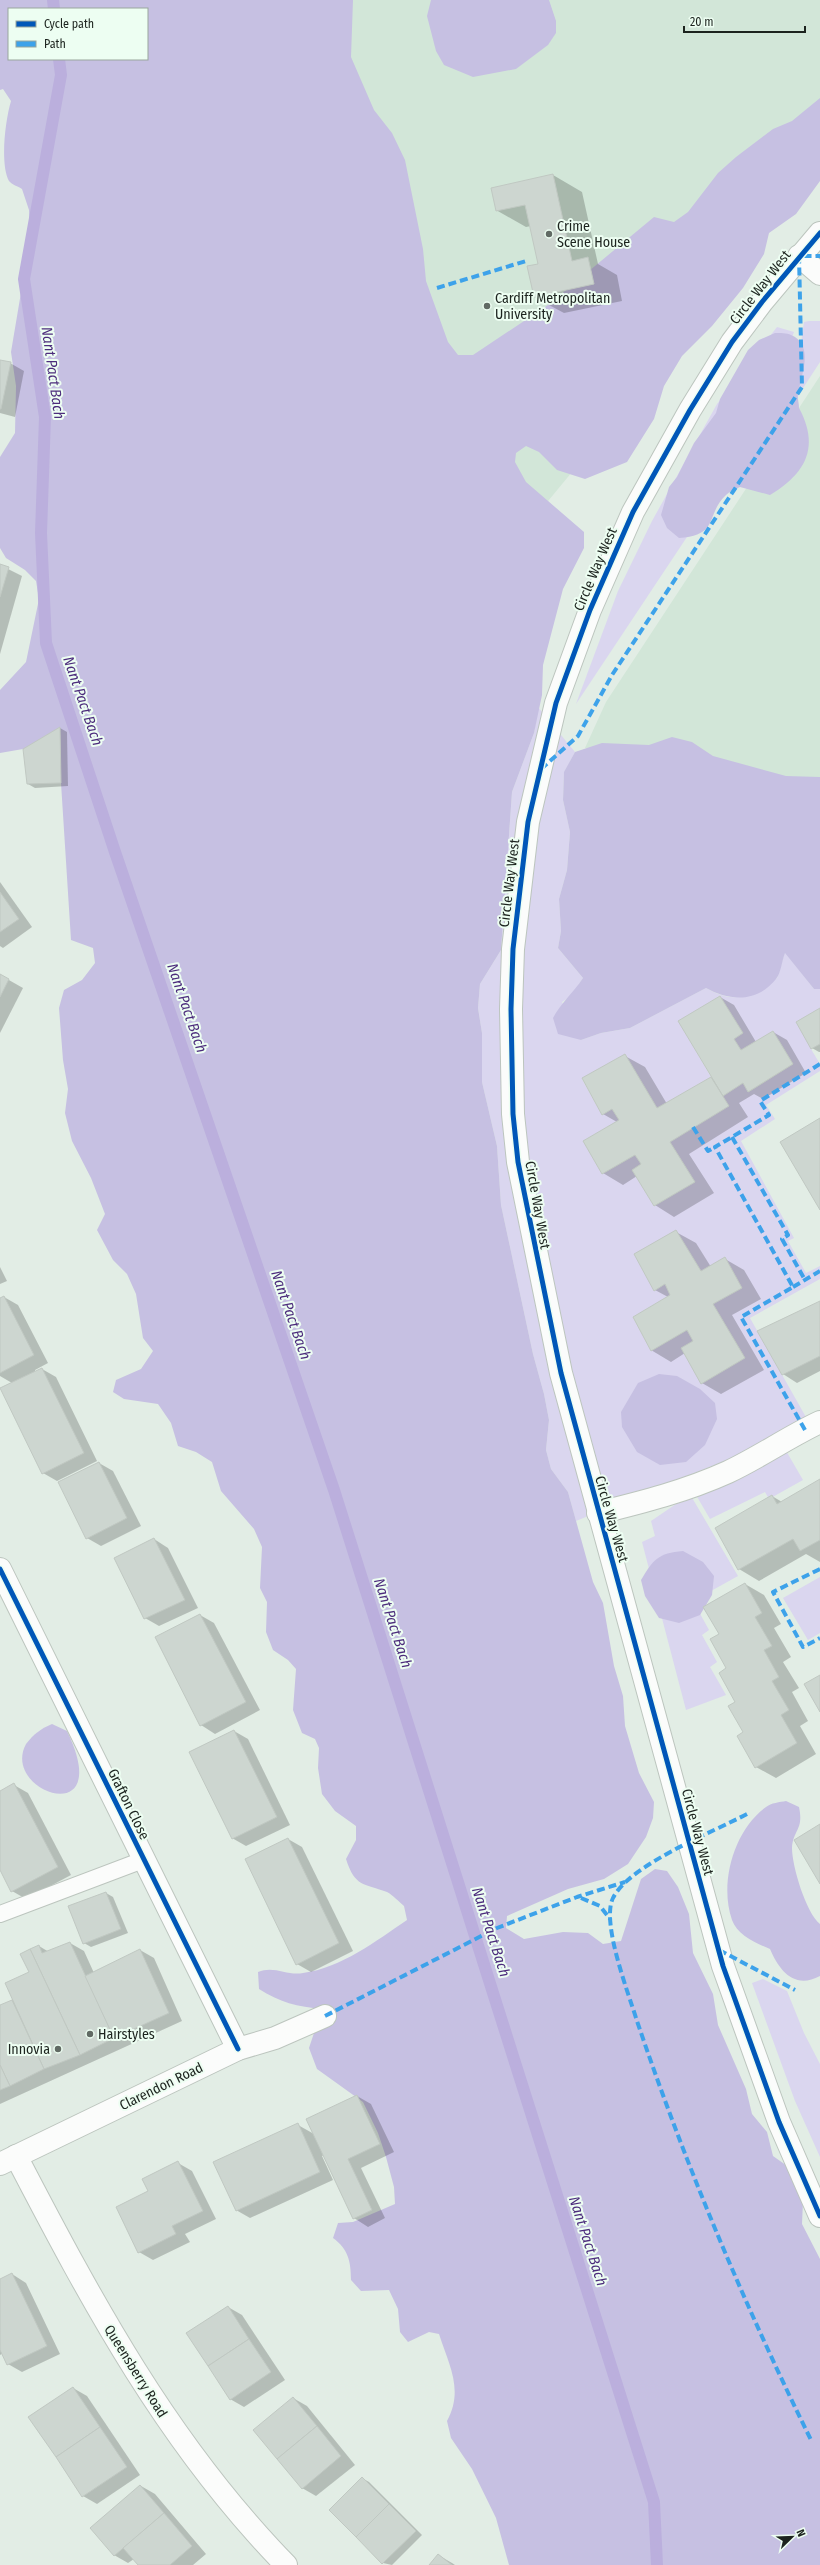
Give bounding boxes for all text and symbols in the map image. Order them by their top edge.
legend [8,8,148,60]
scale bar [684,8,805,34]
text: 20 m [690,15,714,29]
text: Cycle path [44,17,94,31]
text: Path [44,37,66,51]
place label: Crime Scene House [557,218,630,251]
marker: Crime Scene House [544,229,554,239]
street label: Circle Way West [726,247,795,328]
place label: Cardiff Metropolitan University [495,290,610,323]
marker: Cardiff Metropolitan University [482,301,492,311]
water label: Nant Pact Bach [38,326,68,420]
street label: Circle Way West [570,525,621,613]
water label: Nant Pact Bach [59,654,107,748]
street label: Circle Way West [496,837,523,928]
water label: Nant Pact Bach [163,961,211,1055]
street label: Circle Way West [521,1160,554,1251]
water label: Nant Pact Bach [267,1268,315,1362]
street label: Circle Way West [591,1474,632,1565]
water label: Nant Pact Bach [370,1576,416,1670]
street label: Grafton Close [104,1766,153,1843]
street label: Circle Way West [678,1787,717,1878]
water label: Nant Pact Bach [468,1885,514,1979]
place label: Hairstyles [98,2026,155,2043]
marker: Hairstyles [85,2029,95,2039]
place label: Innovia [8,2041,50,2058]
marker: Innovia [53,2044,63,2054]
street label: Clarendon Road [117,2059,206,2114]
water label: Nant Pact Bach [565,2194,611,2288]
street label: Queensberry Road [100,2322,171,2421]
north arrow [772,2517,812,2557]
text: N [793,2528,808,2539]

